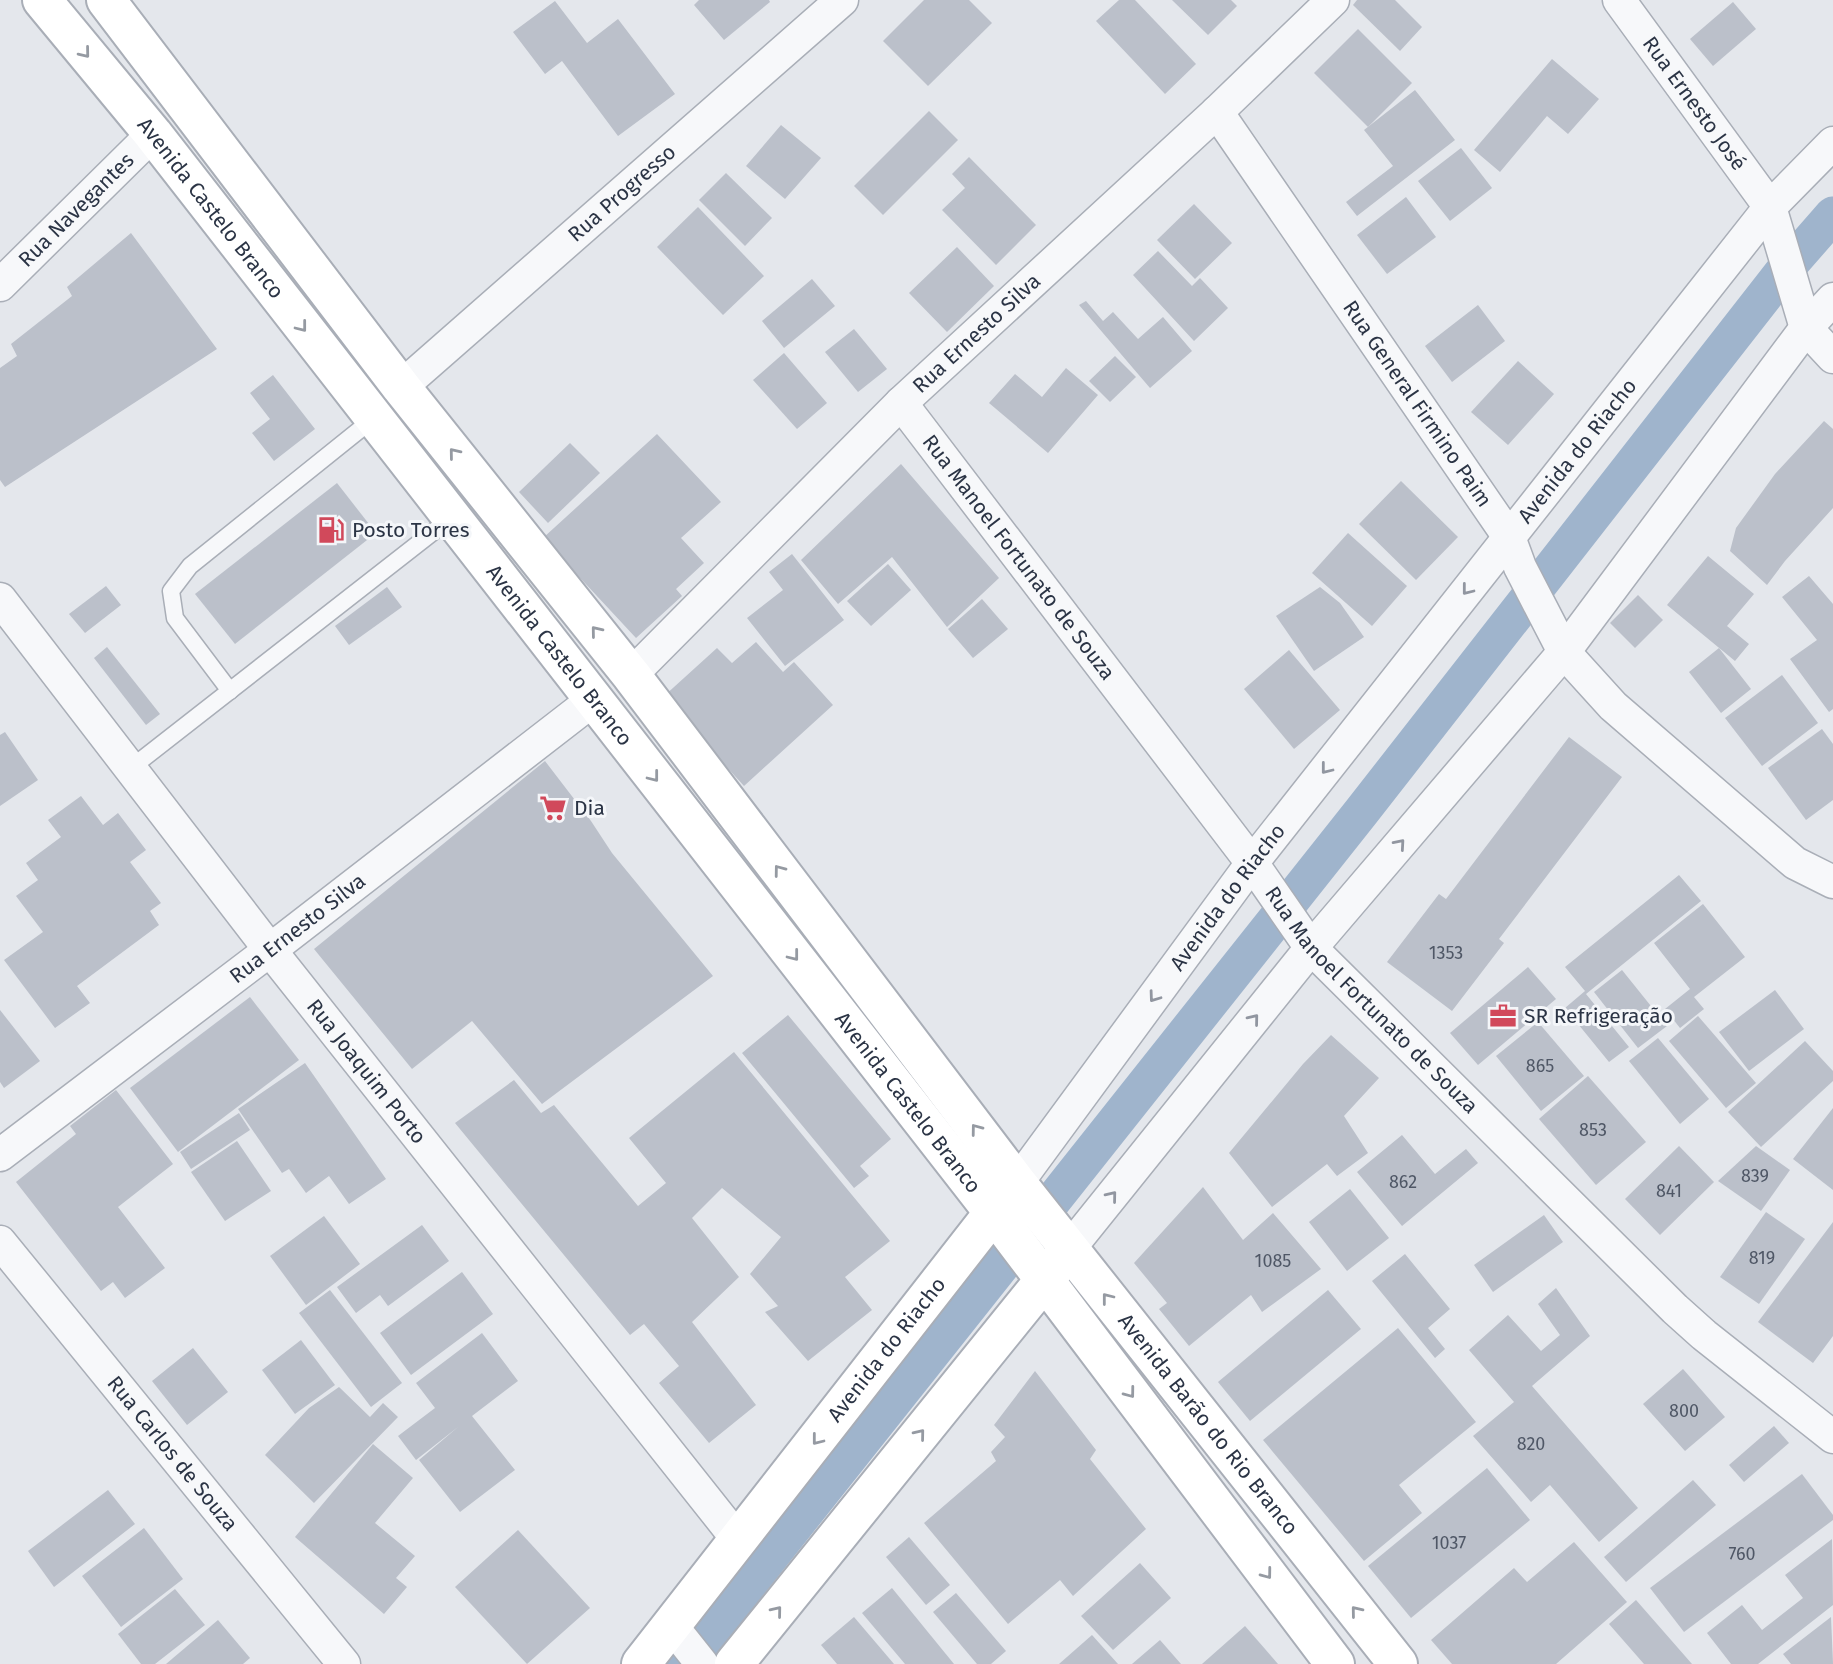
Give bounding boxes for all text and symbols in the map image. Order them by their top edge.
street label: Rua Ernesto José [1637,31,1752,176]
one-way arrow [77,45,90,57]
street label: Avenida Castelo Branco [132,112,289,304]
street label: Rua Progresso [563,139,681,247]
street label: Rua Navegantes [13,147,139,272]
street label: Rua Ernesto Silva [907,268,1046,399]
street label: Rua General Firmino Paim [1337,295,1498,512]
one-way arrow [294,320,307,332]
street label: Avenida do Riacho [1512,374,1642,528]
street label: Rua Manoel Fortunato de Souza [917,429,1121,685]
one-way arrow [449,449,462,461]
fuel station icon: Posto Torres [316,515,346,545]
place label: Posto Torres [352,517,470,543]
street label: Avenida Castelo Branco [481,560,638,751]
one-way arrow [1462,583,1475,595]
one-way arrow [591,626,604,638]
one-way arrow [1321,761,1334,774]
one-way arrow [645,769,658,782]
supermarket icon: Dia [538,793,568,823]
place label: Dia [574,795,605,821]
street label: Avenida do Riacho [1164,819,1291,976]
one-way arrow [1392,839,1404,852]
one-way arrow [775,865,787,877]
street label: Rua Ernesto Silva [224,868,371,989]
street label: Rua Manoel Fortunato de Souza [1259,881,1483,1119]
house number: 1353 [1429,942,1463,964]
one-way arrow [785,948,798,961]
one-way arrow [1150,989,1162,1002]
street label: Rua Joaquim Porto [301,994,432,1149]
office icon: SR Refrigeração [1488,1001,1518,1031]
place label: SR Refrigeração [1524,1003,1673,1029]
street label: Avenida Castelo Branco [829,1007,987,1198]
one-way arrow [1246,1014,1259,1026]
house number: 865 [1526,1055,1554,1077]
house number: 853 [1579,1119,1607,1141]
one-way arrow [971,1124,984,1136]
house number: 839 [1741,1165,1769,1187]
house number: 862 [1389,1171,1417,1193]
house number: 841 [1656,1180,1682,1202]
one-way arrow [1104,1192,1116,1205]
house number: 819 [1749,1247,1775,1269]
house number: 1085 [1255,1250,1291,1272]
street label: Avenida do Riacho [822,1272,951,1427]
one-way arrow [1103,1294,1116,1306]
street label: Avenida Barão do Rio Branco [1113,1308,1304,1540]
street label: Rua Carlos de Souza [102,1371,243,1536]
one-way arrow [1122,1385,1135,1398]
house number: 800 [1669,1400,1699,1422]
one-way arrow [912,1429,925,1441]
one-way arrow [812,1433,825,1445]
house number: 820 [1517,1433,1545,1455]
house number: 1037 [1432,1532,1466,1554]
house number: 760 [1728,1543,1756,1565]
one-way arrow [1259,1566,1272,1579]
one-way arrow [769,1606,782,1618]
one-way arrow [1351,1606,1364,1618]

